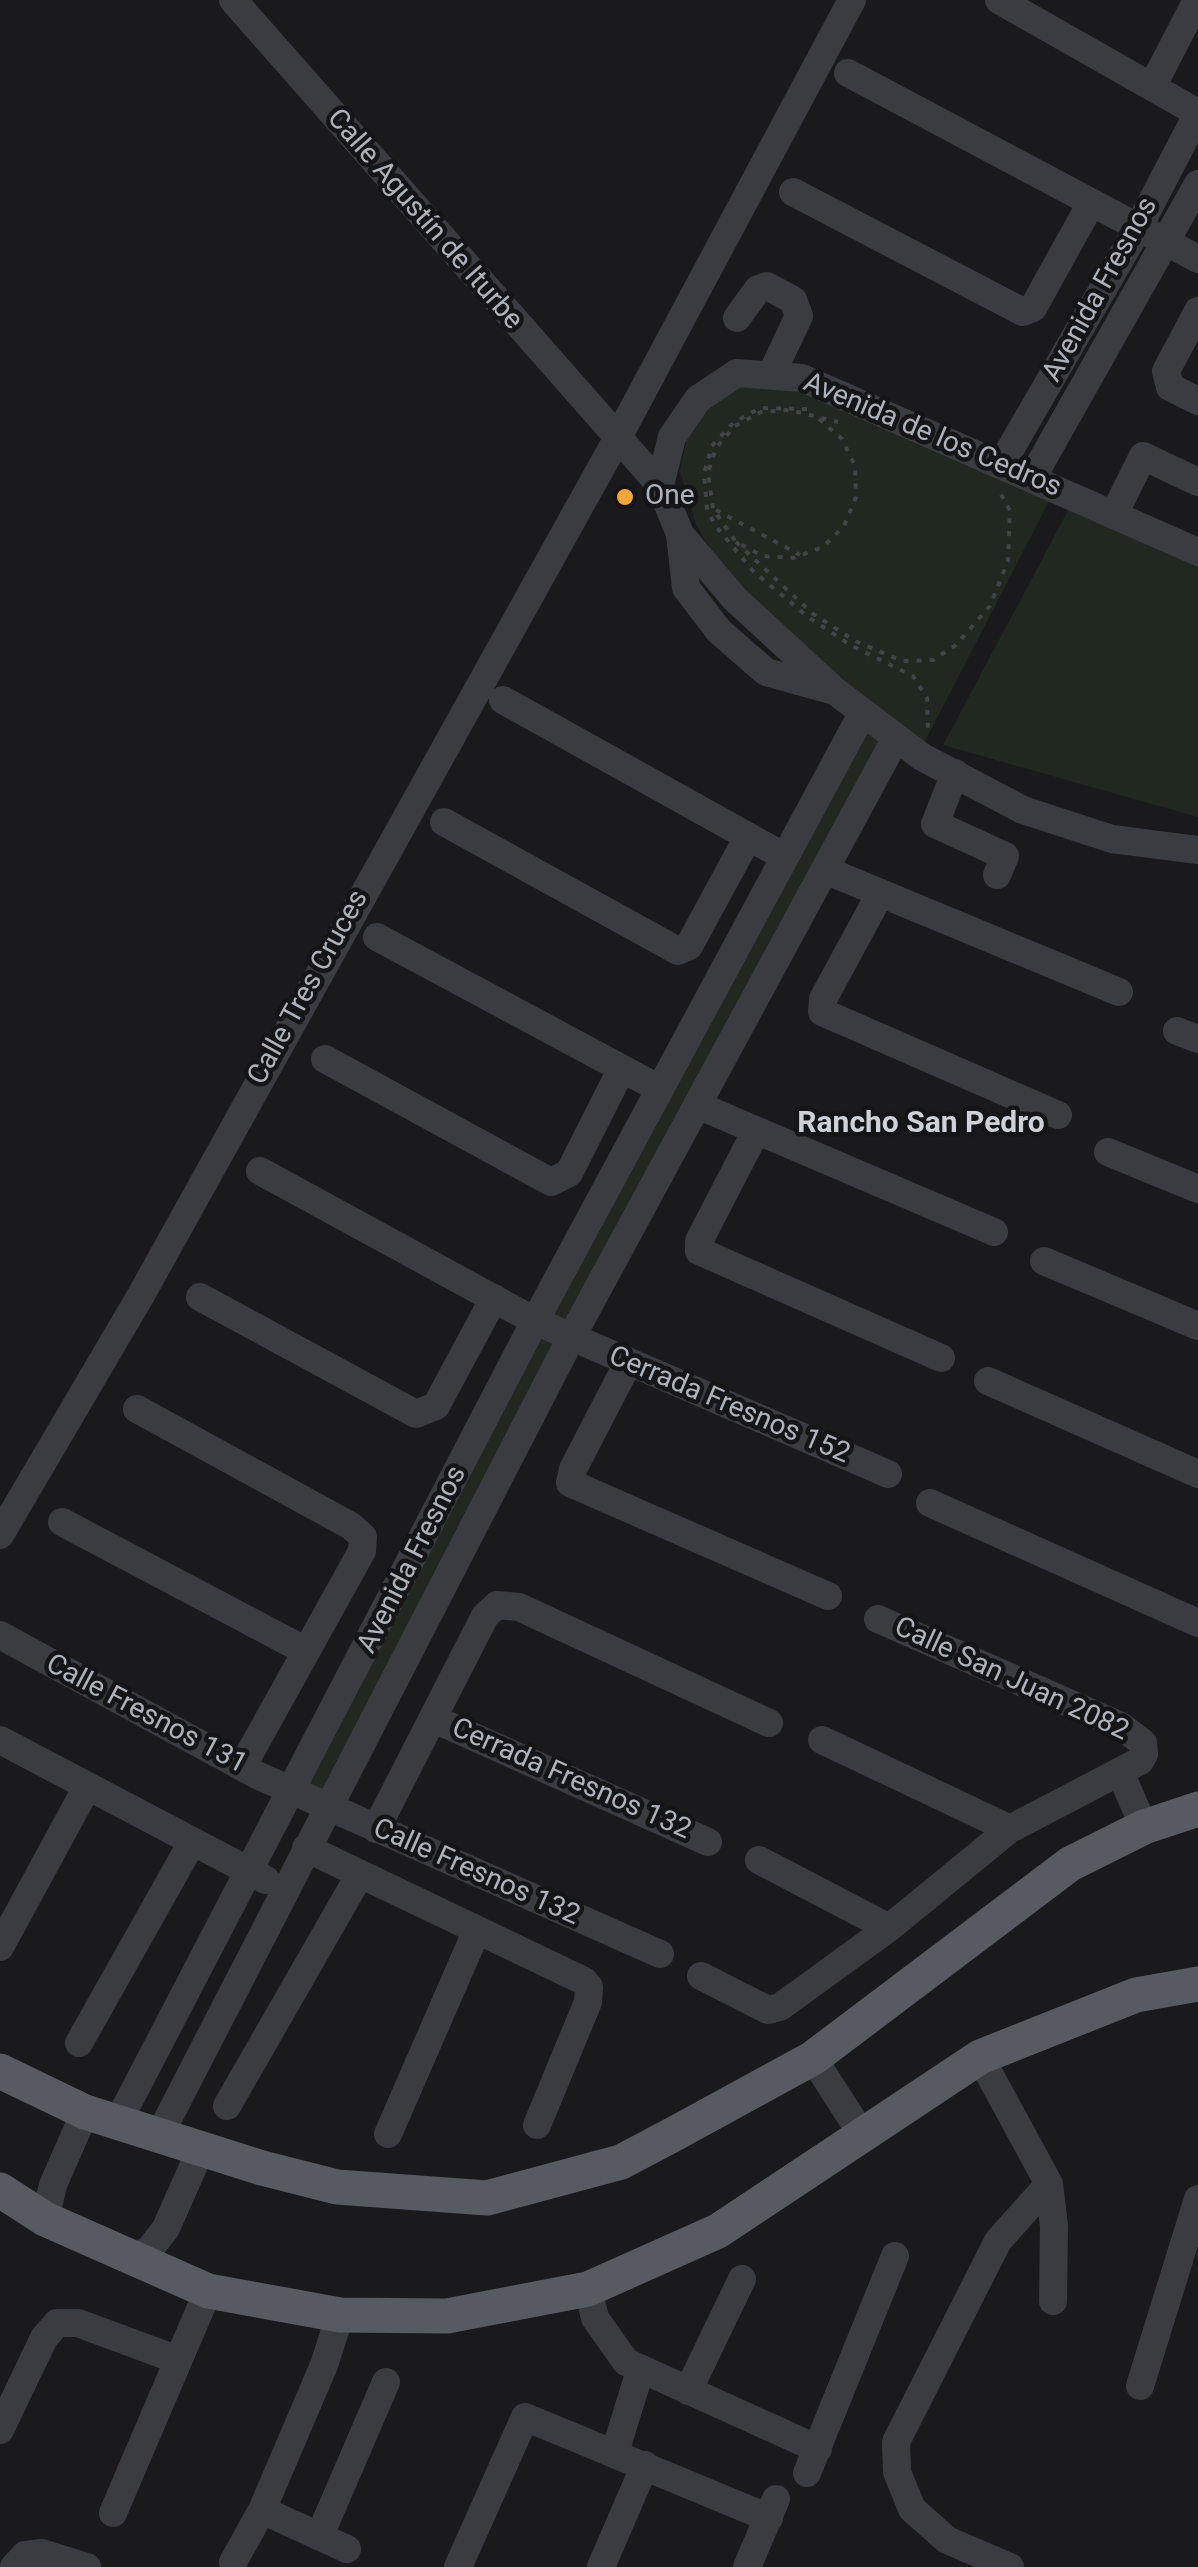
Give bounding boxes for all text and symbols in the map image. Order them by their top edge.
street label: Calle Agustín de Iturbe [319,103,529,337]
street label: Avenida Fresnos [1036,192,1166,388]
street label: Avenida de los Cedros [798,367,1066,505]
place label: One [645,480,695,514]
marker: One [614,486,636,508]
street label: Calle Tres Cruces [242,885,376,1091]
district label: Rancho San Pedro [797,1106,1045,1142]
street label: Cerrada Fresnos 152 [604,1340,854,1472]
street label: Avenida Fresnos [351,1461,475,1659]
street label: Calle San Juan 2082 [889,1611,1133,1749]
street label: Calle Fresnos 131 [40,1648,252,1782]
street label: Cerrada Fresnos 132 [446,1712,696,1848]
street label: Calle Fresnos 132 [368,1812,584,1934]

